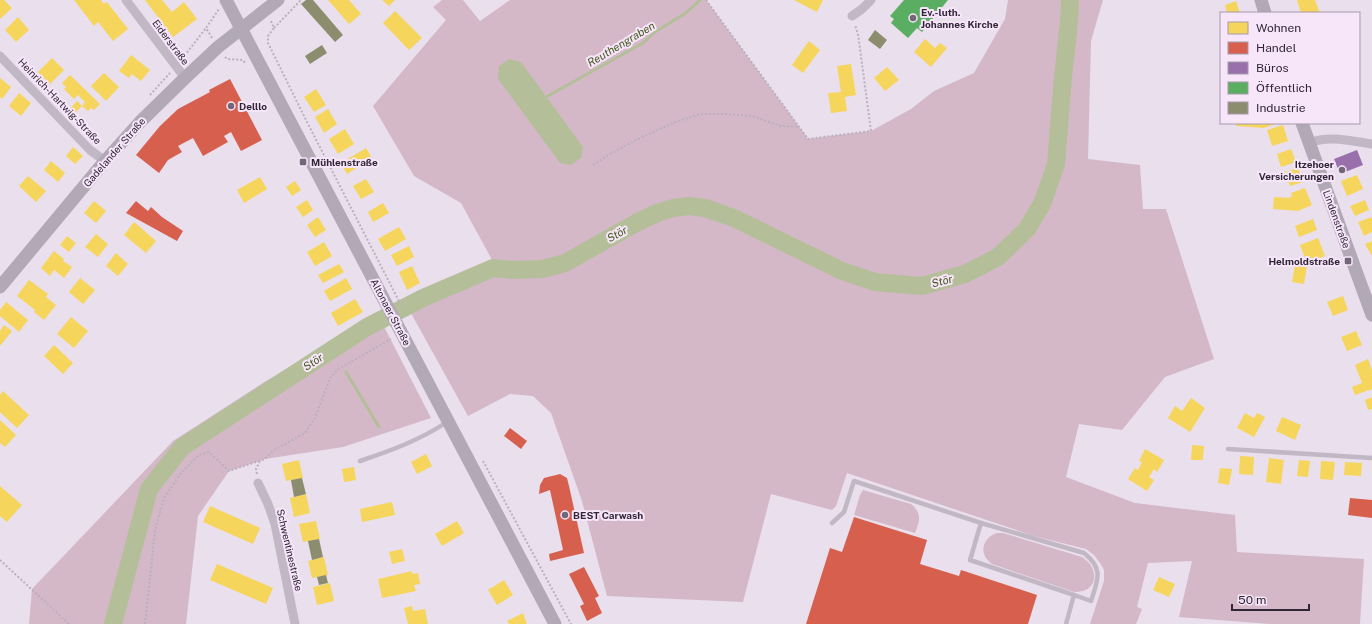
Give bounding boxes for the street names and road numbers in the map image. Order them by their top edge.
street label: Eiderstraße [150,17,192,67]
street label: Heinrich-Hartwig-Straße [16,56,104,147]
street label: Gadelander Straße [81,115,148,189]
street label: Lindenstraße [1321,188,1353,250]
street label: Altonaer Straße [368,277,414,348]
street label: Schwentinestraße [275,508,305,593]

